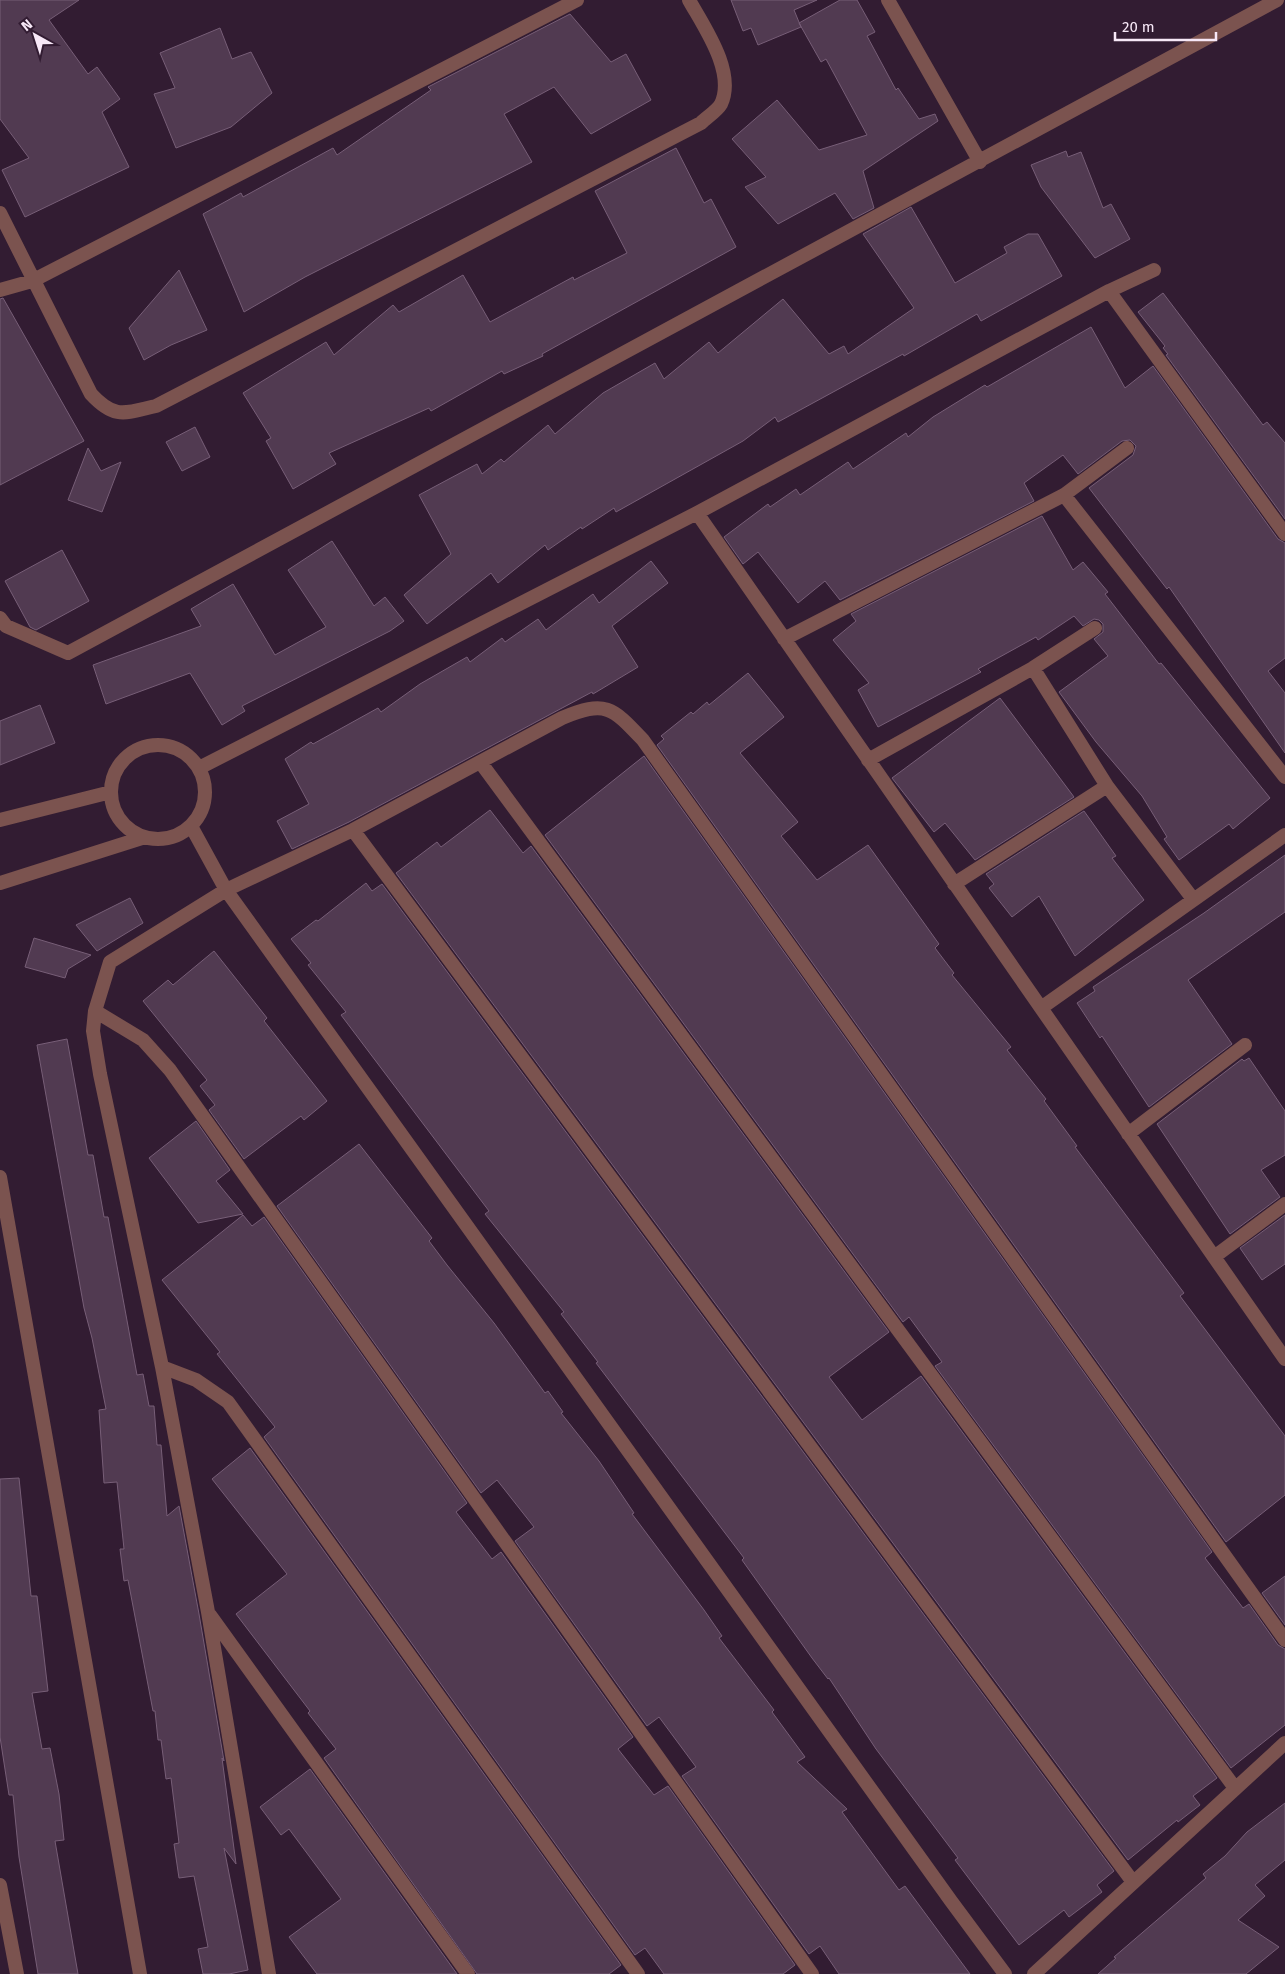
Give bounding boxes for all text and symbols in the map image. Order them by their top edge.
north arrow [10,10,60,60]
scale bar [1115,10,1216,42]
text: N [18,16,36,35]
text: 20 m [1122,18,1155,36]

